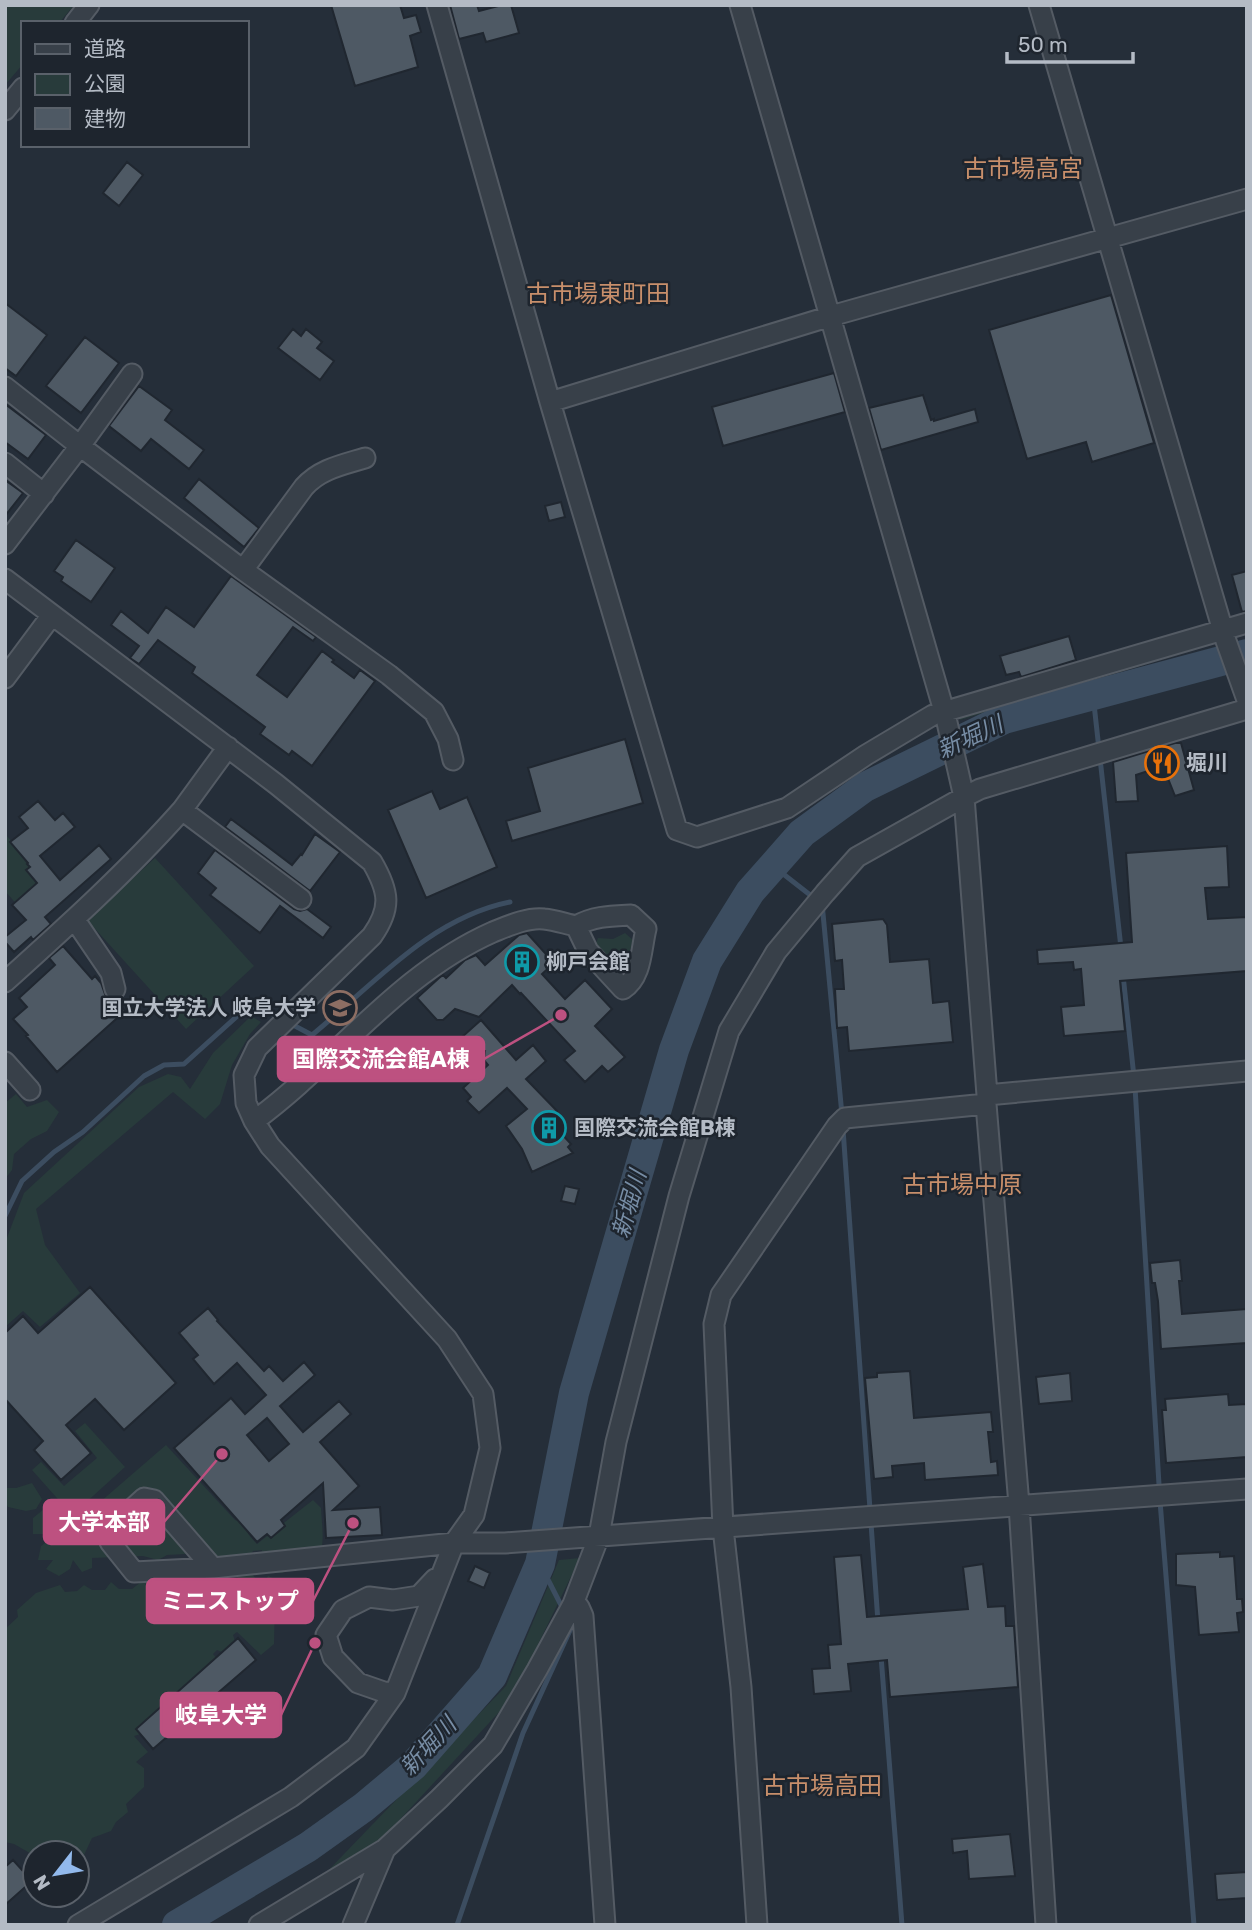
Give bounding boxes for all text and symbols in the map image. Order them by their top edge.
legend [21,21,248,147]
scale bar [1007,21,1133,65]
text: 50 m [1018,32,1068,57]
text: 道路 [84,36,126,61]
text: 公園 [84,71,126,96]
text: 建物 [84,106,126,131]
district label: 古市場高宮 [963,155,1083,183]
district label: 古市場東町田 [526,280,670,308]
water label: 新堀川 [933,708,1010,764]
restaurant icon: 堀川 [1143,744,1181,782]
place label: 堀川 [1186,750,1228,775]
building icon: 柳戸会館 [503,943,541,981]
place label: 柳戸会館 [546,949,630,974]
school or university icon: 国立大学法人 岐阜大学 [321,989,359,1027]
place label: 国立大学法人 岐阜大学 [102,995,316,1020]
callout: 国際交流会館A棟 [278,1037,484,1081]
text: 国際交流会館A棟 [292,1045,470,1073]
building icon: 国際交流会館B棟 [530,1109,568,1147]
place label: 国際交流会館B棟 [574,1115,736,1140]
water label: 新堀川 [606,1164,653,1241]
district label: 古市場中原 [902,1171,1022,1199]
callout: 大学本部 [44,1500,164,1544]
text: 大学本部 [58,1508,150,1536]
callout: ミニストップ [147,1579,313,1623]
text: ミニストップ [161,1587,299,1615]
callout: 岐阜大学 [161,1693,281,1737]
text: 岐阜大学 [175,1701,267,1729]
water label: 新堀川 [394,1709,464,1781]
district label: 古市場高田 [762,1772,882,1800]
north arrow [21,1839,91,1909]
text: N [28,1871,55,1894]

